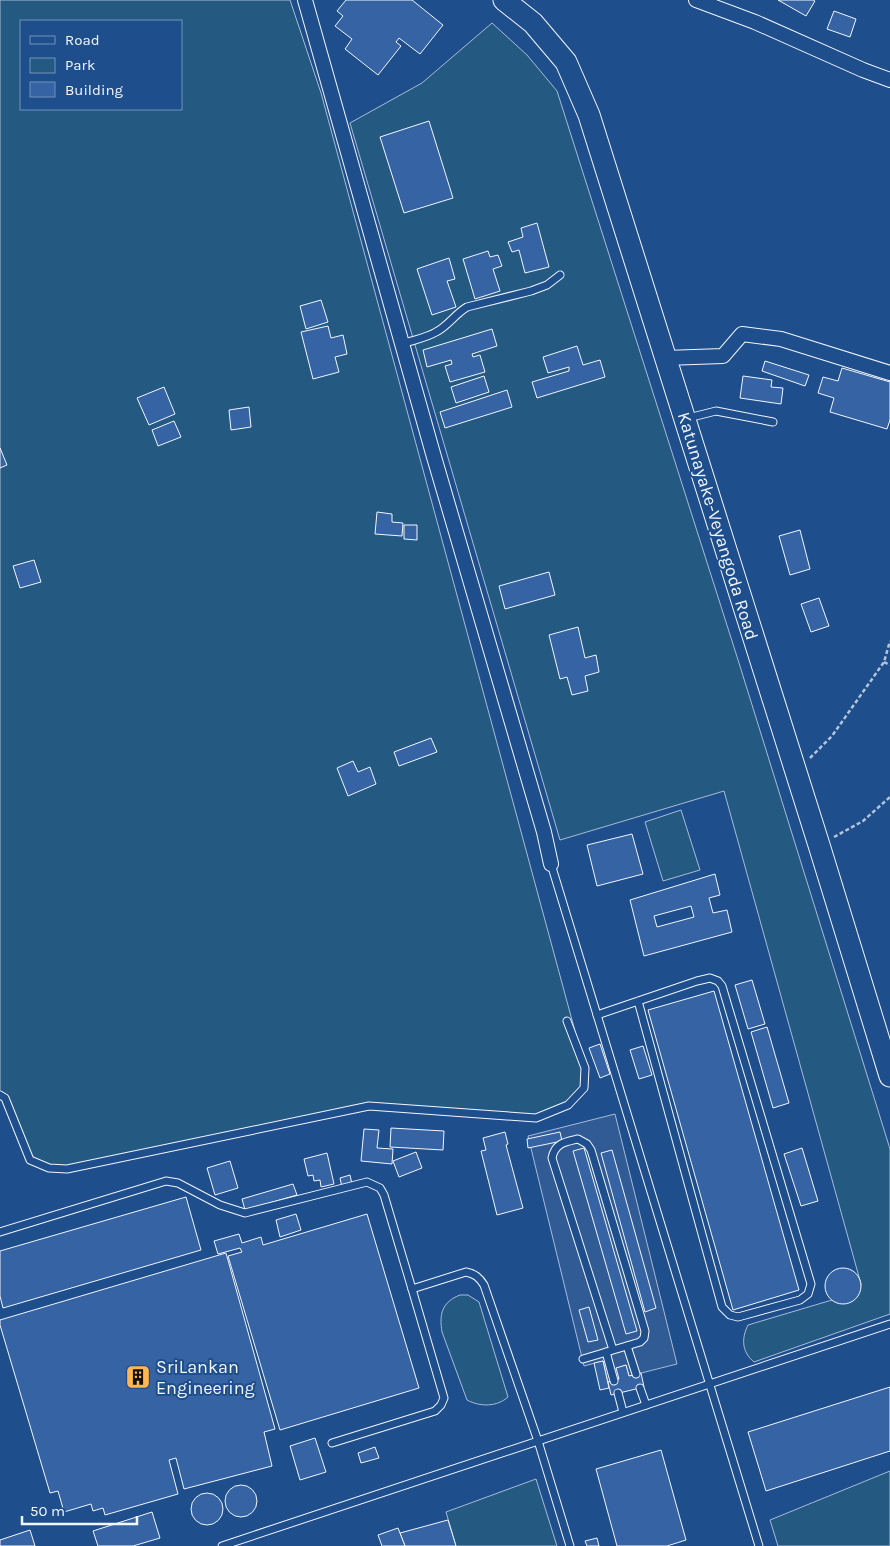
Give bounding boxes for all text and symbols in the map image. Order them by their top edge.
legend [20,20,182,110]
text: Road [65,31,100,49]
text: Park [65,56,95,74]
text: Building [65,81,123,99]
street label: Katunayake-Veyangoda Road [673,409,763,643]
place label: SriLankan Engineering [156,1356,255,1399]
building icon: SriLankan Engineering [125,1364,151,1390]
scale bar [22,1494,138,1526]
text: 50 m [30,1502,65,1520]

